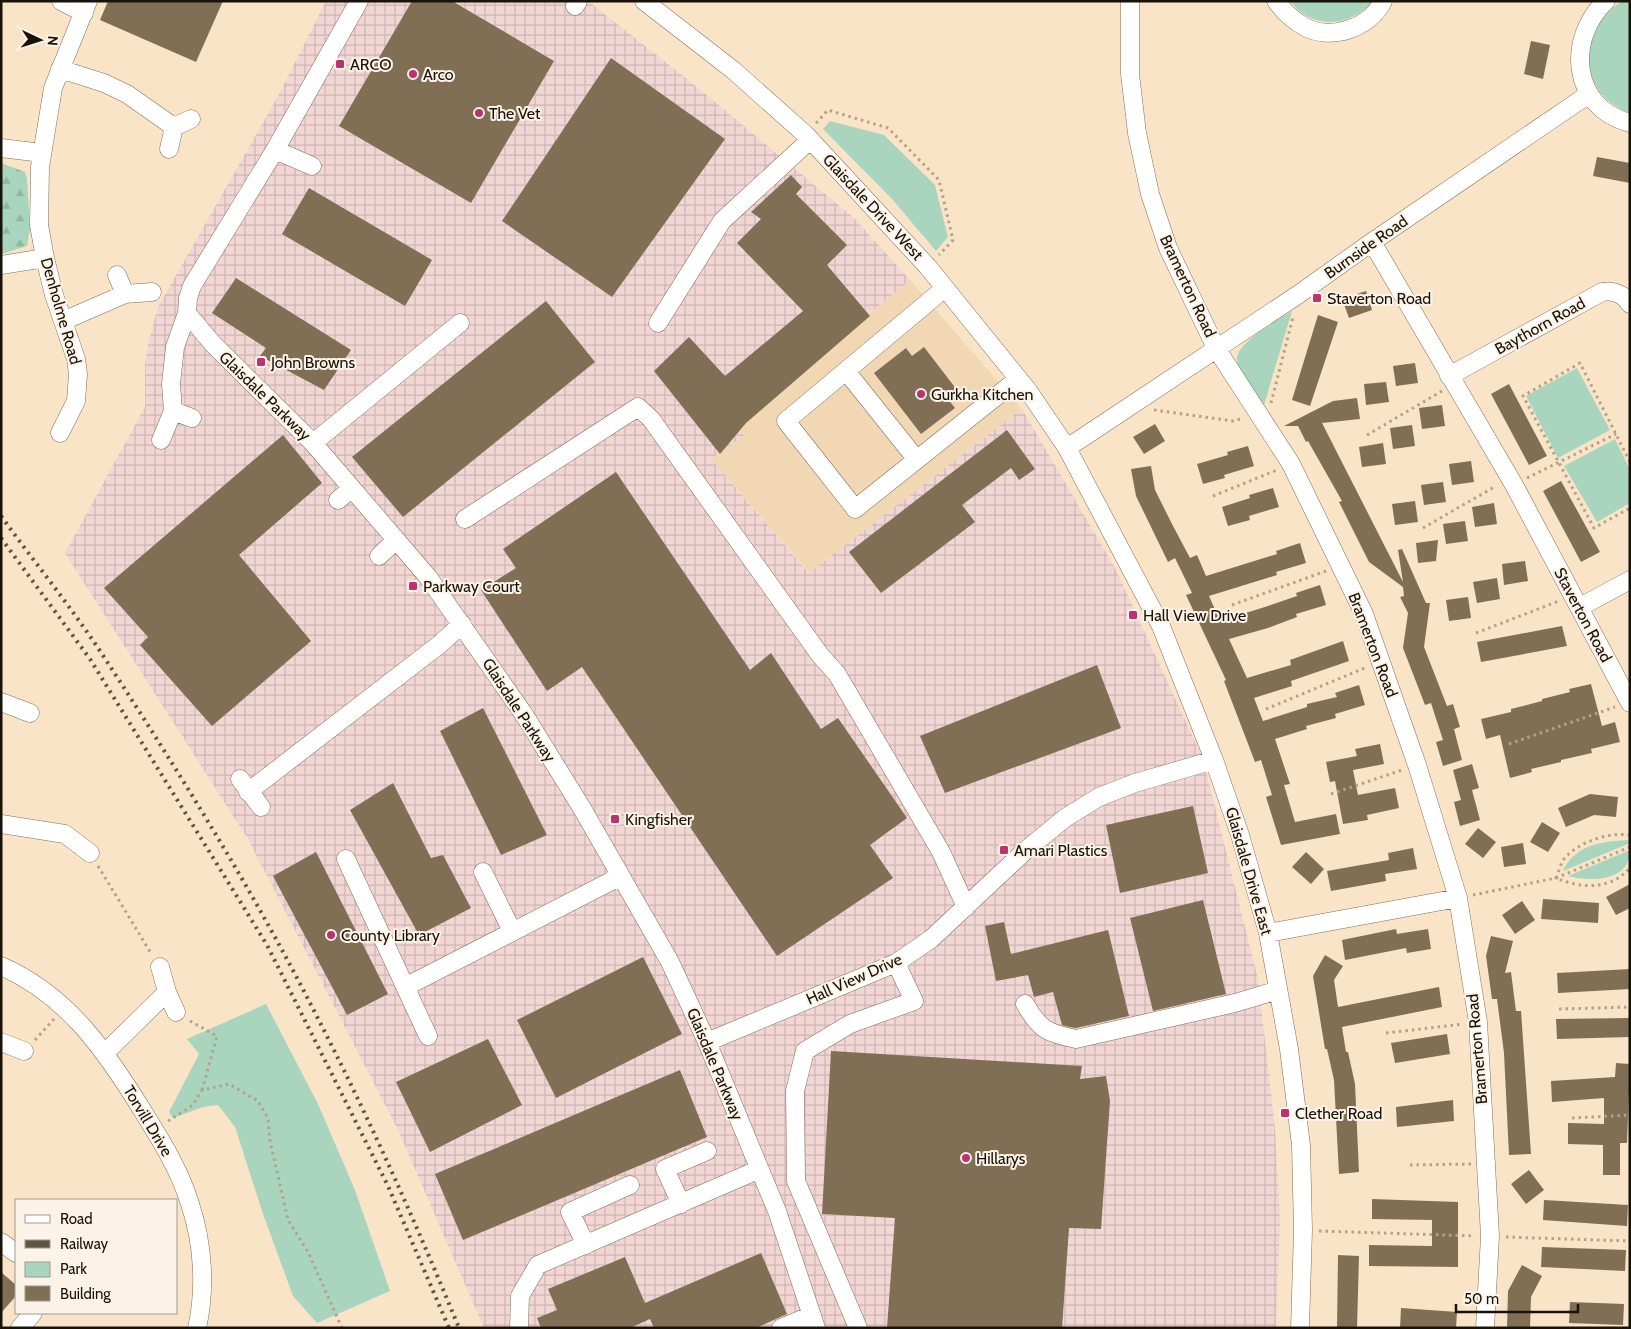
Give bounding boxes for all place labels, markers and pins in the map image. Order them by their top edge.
place label: ARCO [350,55,391,74]
marker: ARCO [334,58,346,70]
place label: Arco [423,65,454,84]
marker: Arco [407,68,419,80]
place label: The Vet [489,104,541,123]
marker: The Vet [473,107,485,119]
place label: Staverton Road [1327,289,1431,308]
marker: Staverton Road [1311,292,1323,304]
place label: John Browns [270,353,355,372]
marker: John Browns [255,356,267,368]
place label: Gurkha Kitchen [931,385,1033,404]
marker: Gurkha Kitchen [915,388,927,400]
place label: Parkway Court [423,577,520,596]
marker: Parkway Court [407,580,419,592]
place label: Hall View Drive [1143,606,1246,625]
marker: Hall View Drive [1127,609,1139,621]
place label: Kingfisher [625,810,693,829]
marker: Kingfisher [609,813,621,825]
place label: Amari Plastics [1014,841,1108,860]
marker: Amari Plastics [998,844,1010,856]
place label: County Library [341,926,440,945]
marker: County Library [325,929,337,941]
place label: Clether Road [1295,1104,1382,1123]
marker: Clether Road [1279,1107,1291,1119]
place label: Hillarys [976,1149,1026,1168]
marker: Hillarys [960,1152,972,1164]

